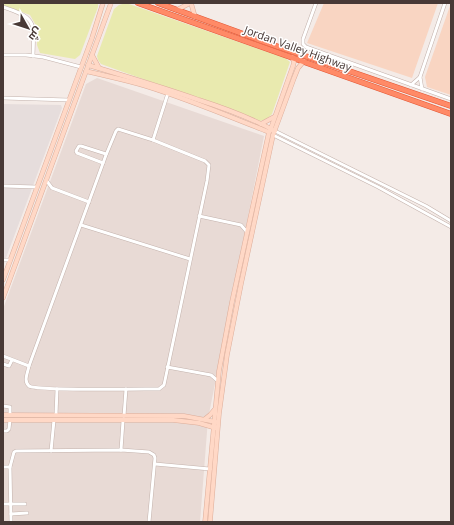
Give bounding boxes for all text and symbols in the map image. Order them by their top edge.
north arrow [8,8,48,48]
street label: Jordan Valley Highway [241,21,354,75]
text: ش [26,24,46,45]

